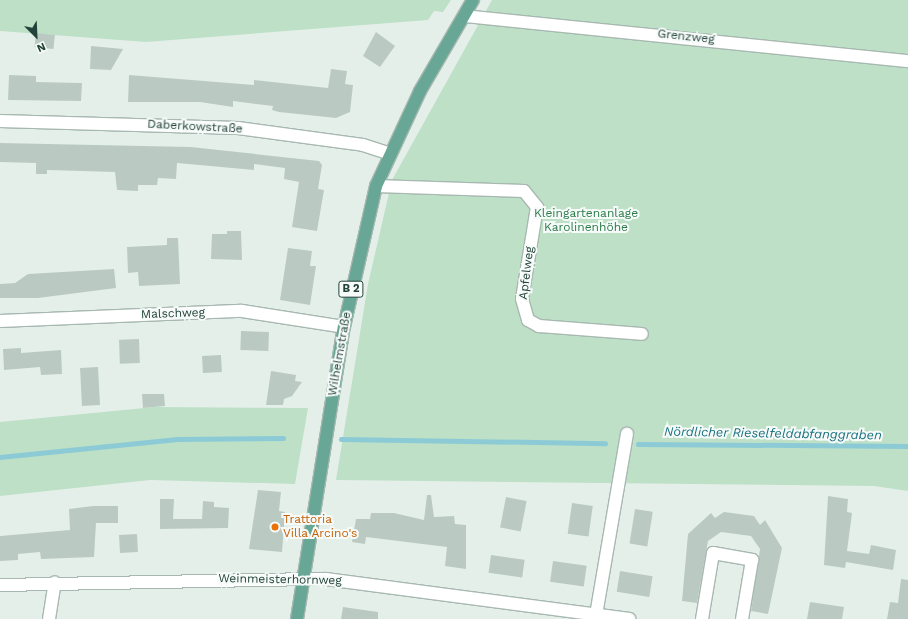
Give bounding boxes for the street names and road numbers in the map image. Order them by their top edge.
street label: Grenzweg [657,27,715,47]
street label: Daberkowstraße [147,117,243,137]
street label: Apfelweg [517,246,537,300]
road number: B 2 [338,280,364,298]
street label: Malschweg [141,306,205,322]
street label: Wilhelmstraße [326,311,354,397]
street label: Weinmeisterhornweg [218,572,342,588]

